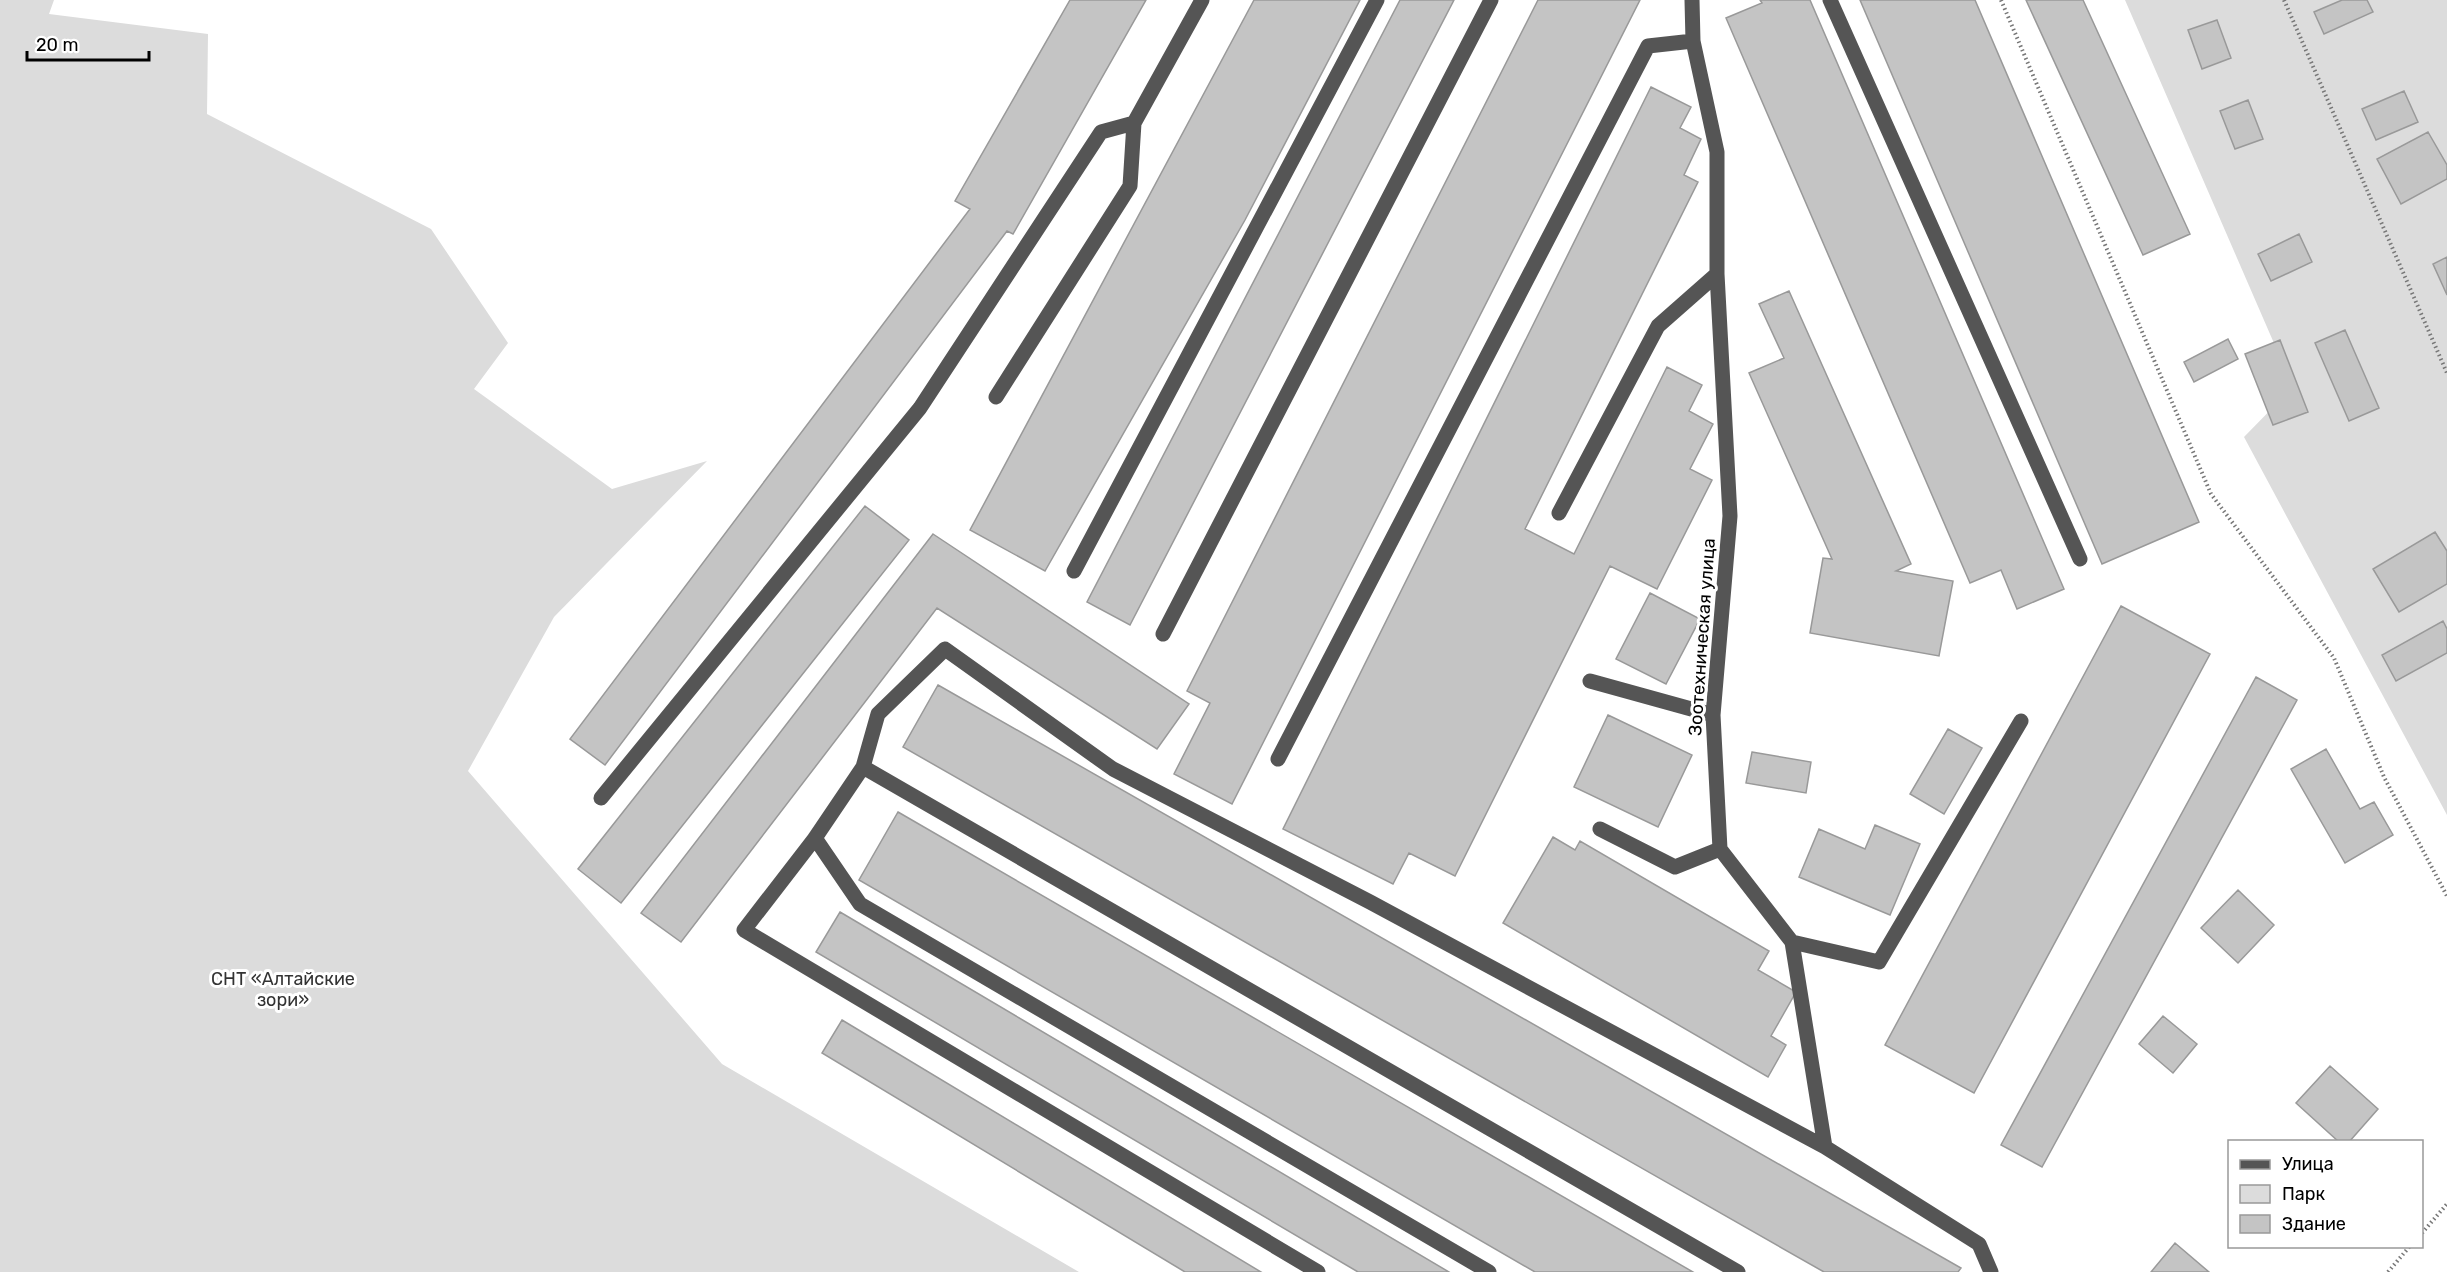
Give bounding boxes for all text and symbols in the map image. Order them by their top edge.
scale bar [27,24,148,62]
text: 20 m [36,34,78,56]
street label: Зоотехническая улица [1684,537,1720,737]
park label: СНТ «Алтайские зори» [211,968,355,1011]
legend [2228,1140,2423,1248]
text: Улица [2282,1153,2334,1175]
text: Парк [2282,1183,2326,1205]
text: Здание [2282,1213,2346,1235]

